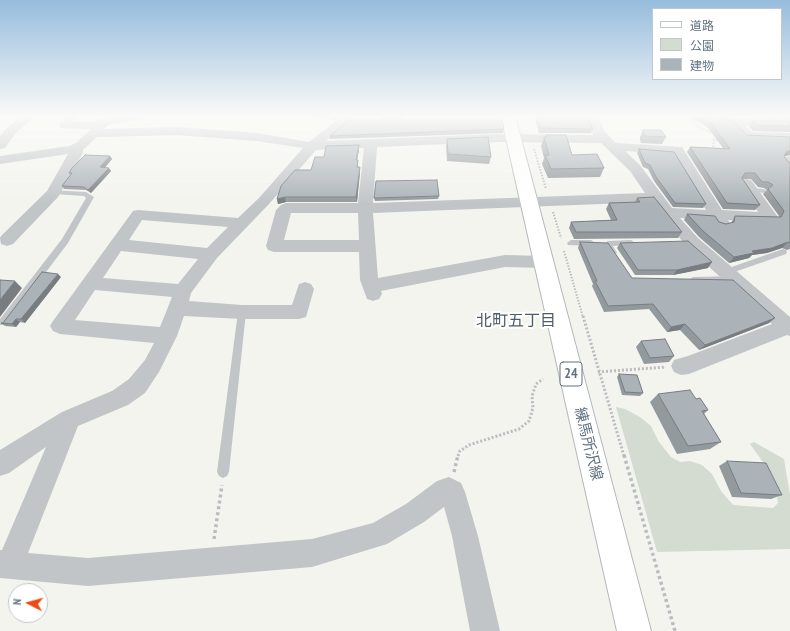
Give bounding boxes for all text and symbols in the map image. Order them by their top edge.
legend [652,8,782,80]
text: 道路 [690,18,714,33]
text: 公園 [690,38,714,53]
text: 建物 [690,58,714,73]
district label: 北町五丁目 [476,311,556,331]
road number: 24 [560,362,582,386]
street label: 練馬所沢線 [570,405,606,483]
north arrow [8,583,48,623]
text: N [10,598,24,606]

